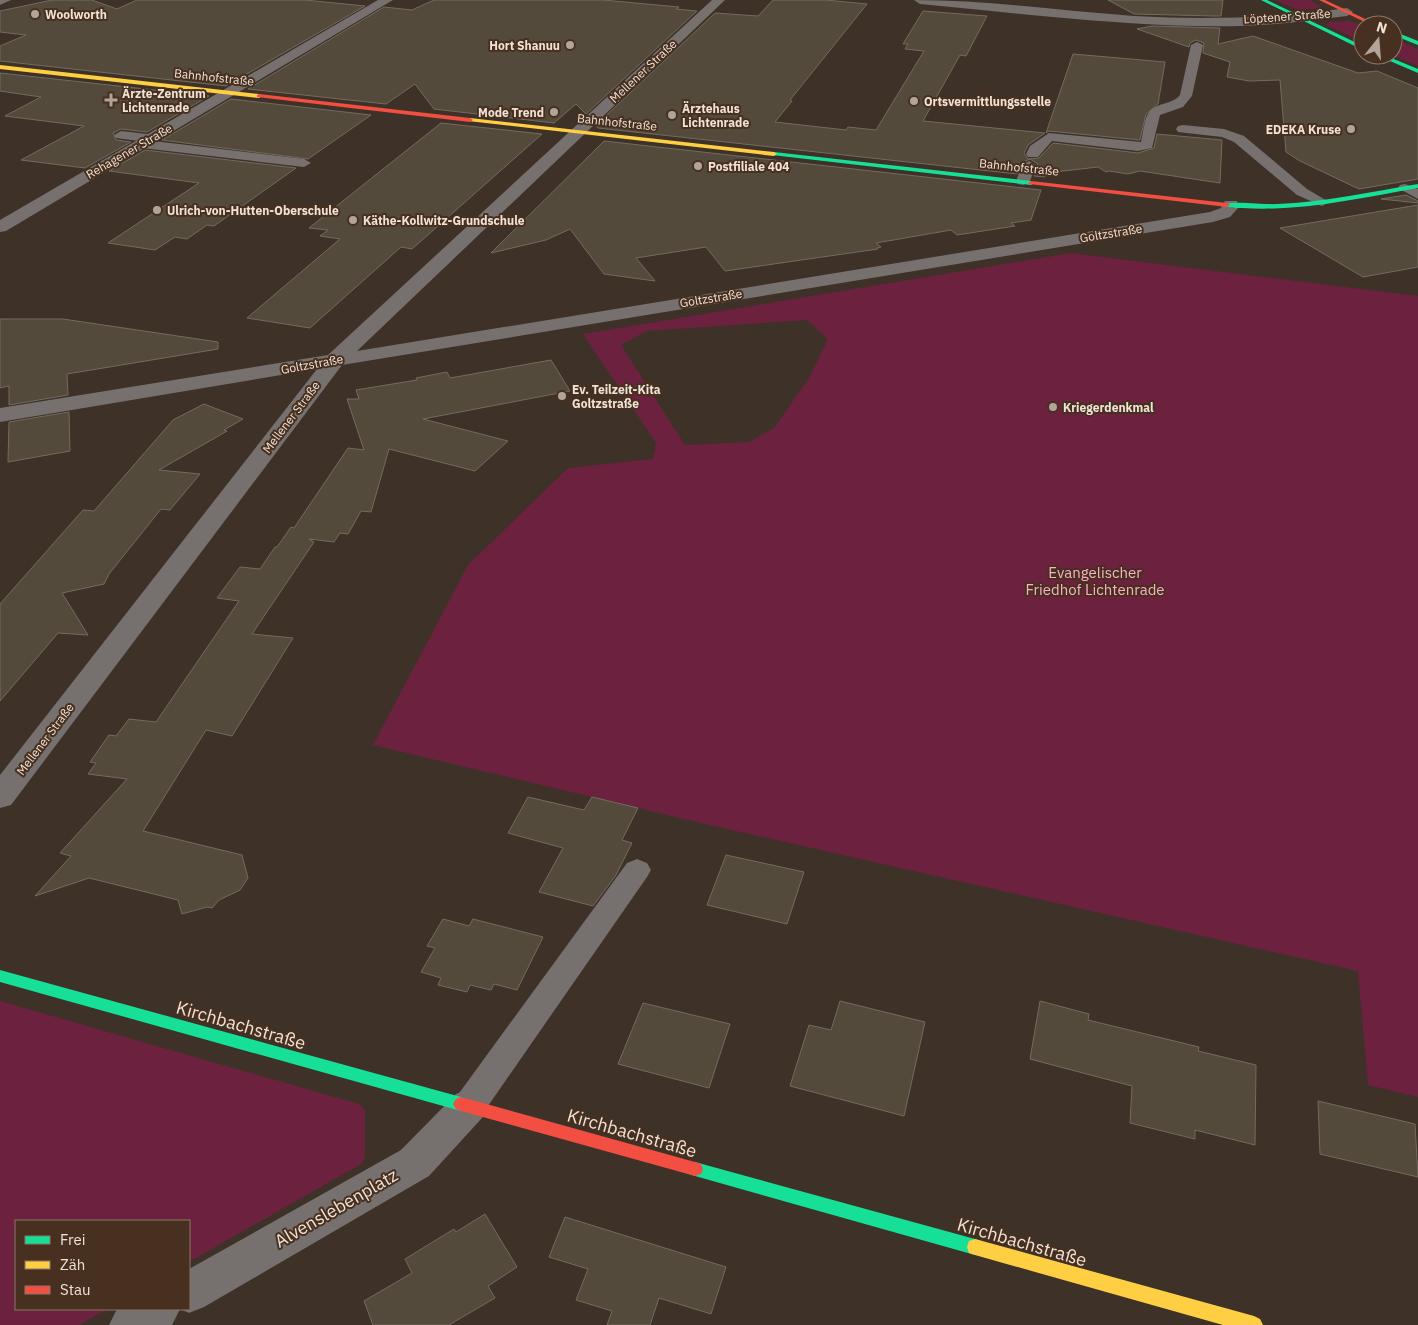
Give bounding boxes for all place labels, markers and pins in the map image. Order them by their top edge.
place label: Woolworth [45,7,107,22]
marker: Woolworth [29,8,41,20]
place label: Hort Shanuu [489,38,560,53]
marker: Hort Shanuu [564,39,576,51]
place label: Ärzte-Zentrum Lichtenrade [122,86,206,115]
marker: Ärzte-Zentrum Lichtenrade [104,93,118,107]
place label: Ortsvermittlungsstelle [924,94,1051,109]
marker: Ortsvermittlungsstelle [908,95,920,107]
place label: Ärztehaus Lichtenrade [682,101,749,130]
place label: Mode Trend [478,105,544,120]
marker: Mode Trend [548,106,560,118]
marker: Ärztehaus Lichtenrade [666,109,678,121]
place label: EDEKA Kruse [1266,122,1341,137]
marker: EDEKA Kruse [1345,123,1357,135]
place label: Postfiliale 404 [708,159,789,174]
marker: Postfiliale 404 [692,160,704,172]
place label: Ulrich-von-Hutten-Oberschule [167,203,339,218]
marker: Ulrich-von-Hutten-Oberschule [151,204,163,216]
place label: Käthe-Kollwitz-Grundschule [363,213,525,228]
marker: Käthe-Kollwitz-Grundschule [347,214,359,226]
place label: Ev. Teilzeit-Kita Goltzstraße [572,382,661,411]
marker: Ev. Teilzeit-Kita Goltzstraße [556,390,568,402]
place label: Kriegerdenkmal [1063,400,1154,415]
marker: Kriegerdenkmal [1047,401,1059,413]

